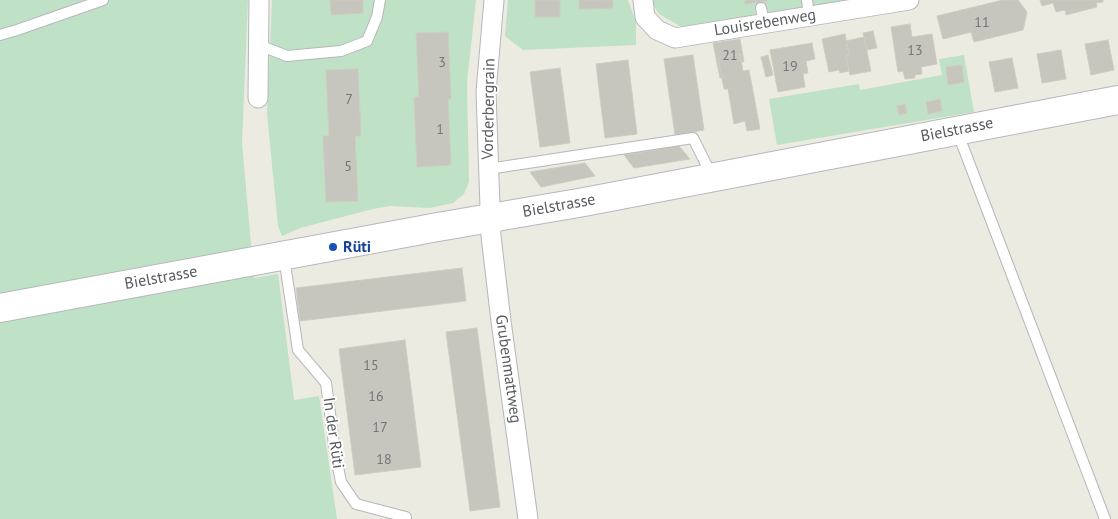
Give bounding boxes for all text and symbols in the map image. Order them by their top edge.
street label: Louisrebenweg [713,5,817,41]
house number: 11 [974,15,990,31]
house number: 13 [907,43,923,59]
house number: 21 [722,48,738,64]
house number: 3 [438,55,446,71]
street label: Vorderbergrain [479,58,499,160]
house number: 19 [782,59,798,75]
house number: 7 [345,92,353,108]
street label: Bielstrasse [919,114,995,146]
house number: 1 [436,122,444,138]
house number: 5 [344,159,352,175]
street label: Bielstrasse [521,190,597,222]
place label: Rüti [343,237,371,257]
marker: Rüti [327,241,339,253]
street label: Bielstrasse [123,262,199,294]
street label: Grubenmattweg [491,314,525,424]
house number: 15 [363,358,379,374]
house number: 16 [368,389,384,405]
street label: In der Rüti [318,396,348,470]
house number: 17 [372,420,388,436]
house number: 18 [376,452,392,468]

